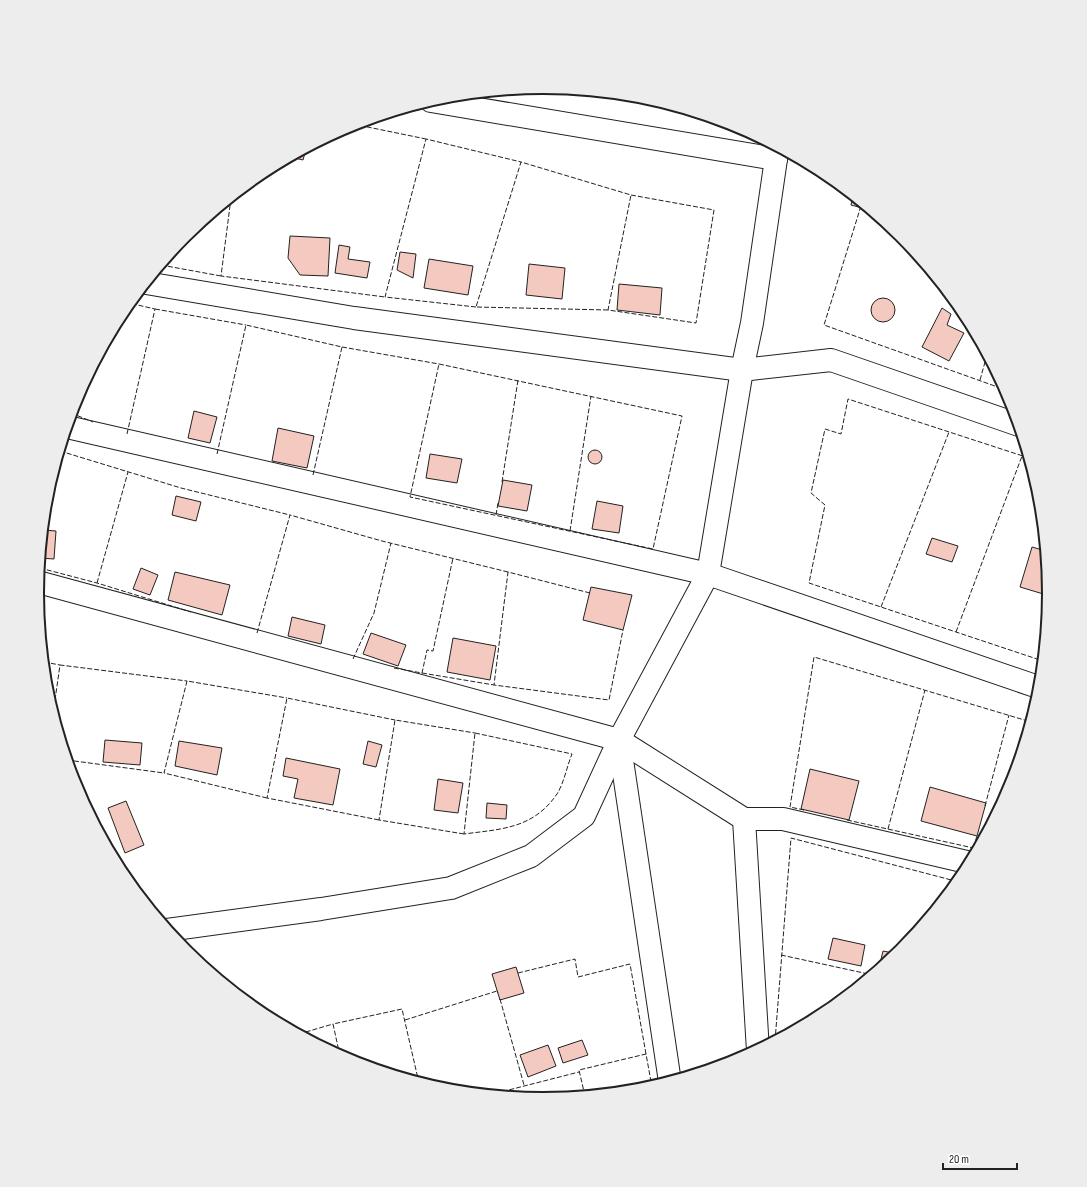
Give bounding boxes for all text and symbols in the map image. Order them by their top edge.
scale bar [943,1145,1017,1171]
text: 20 m [949,1152,969,1167]

